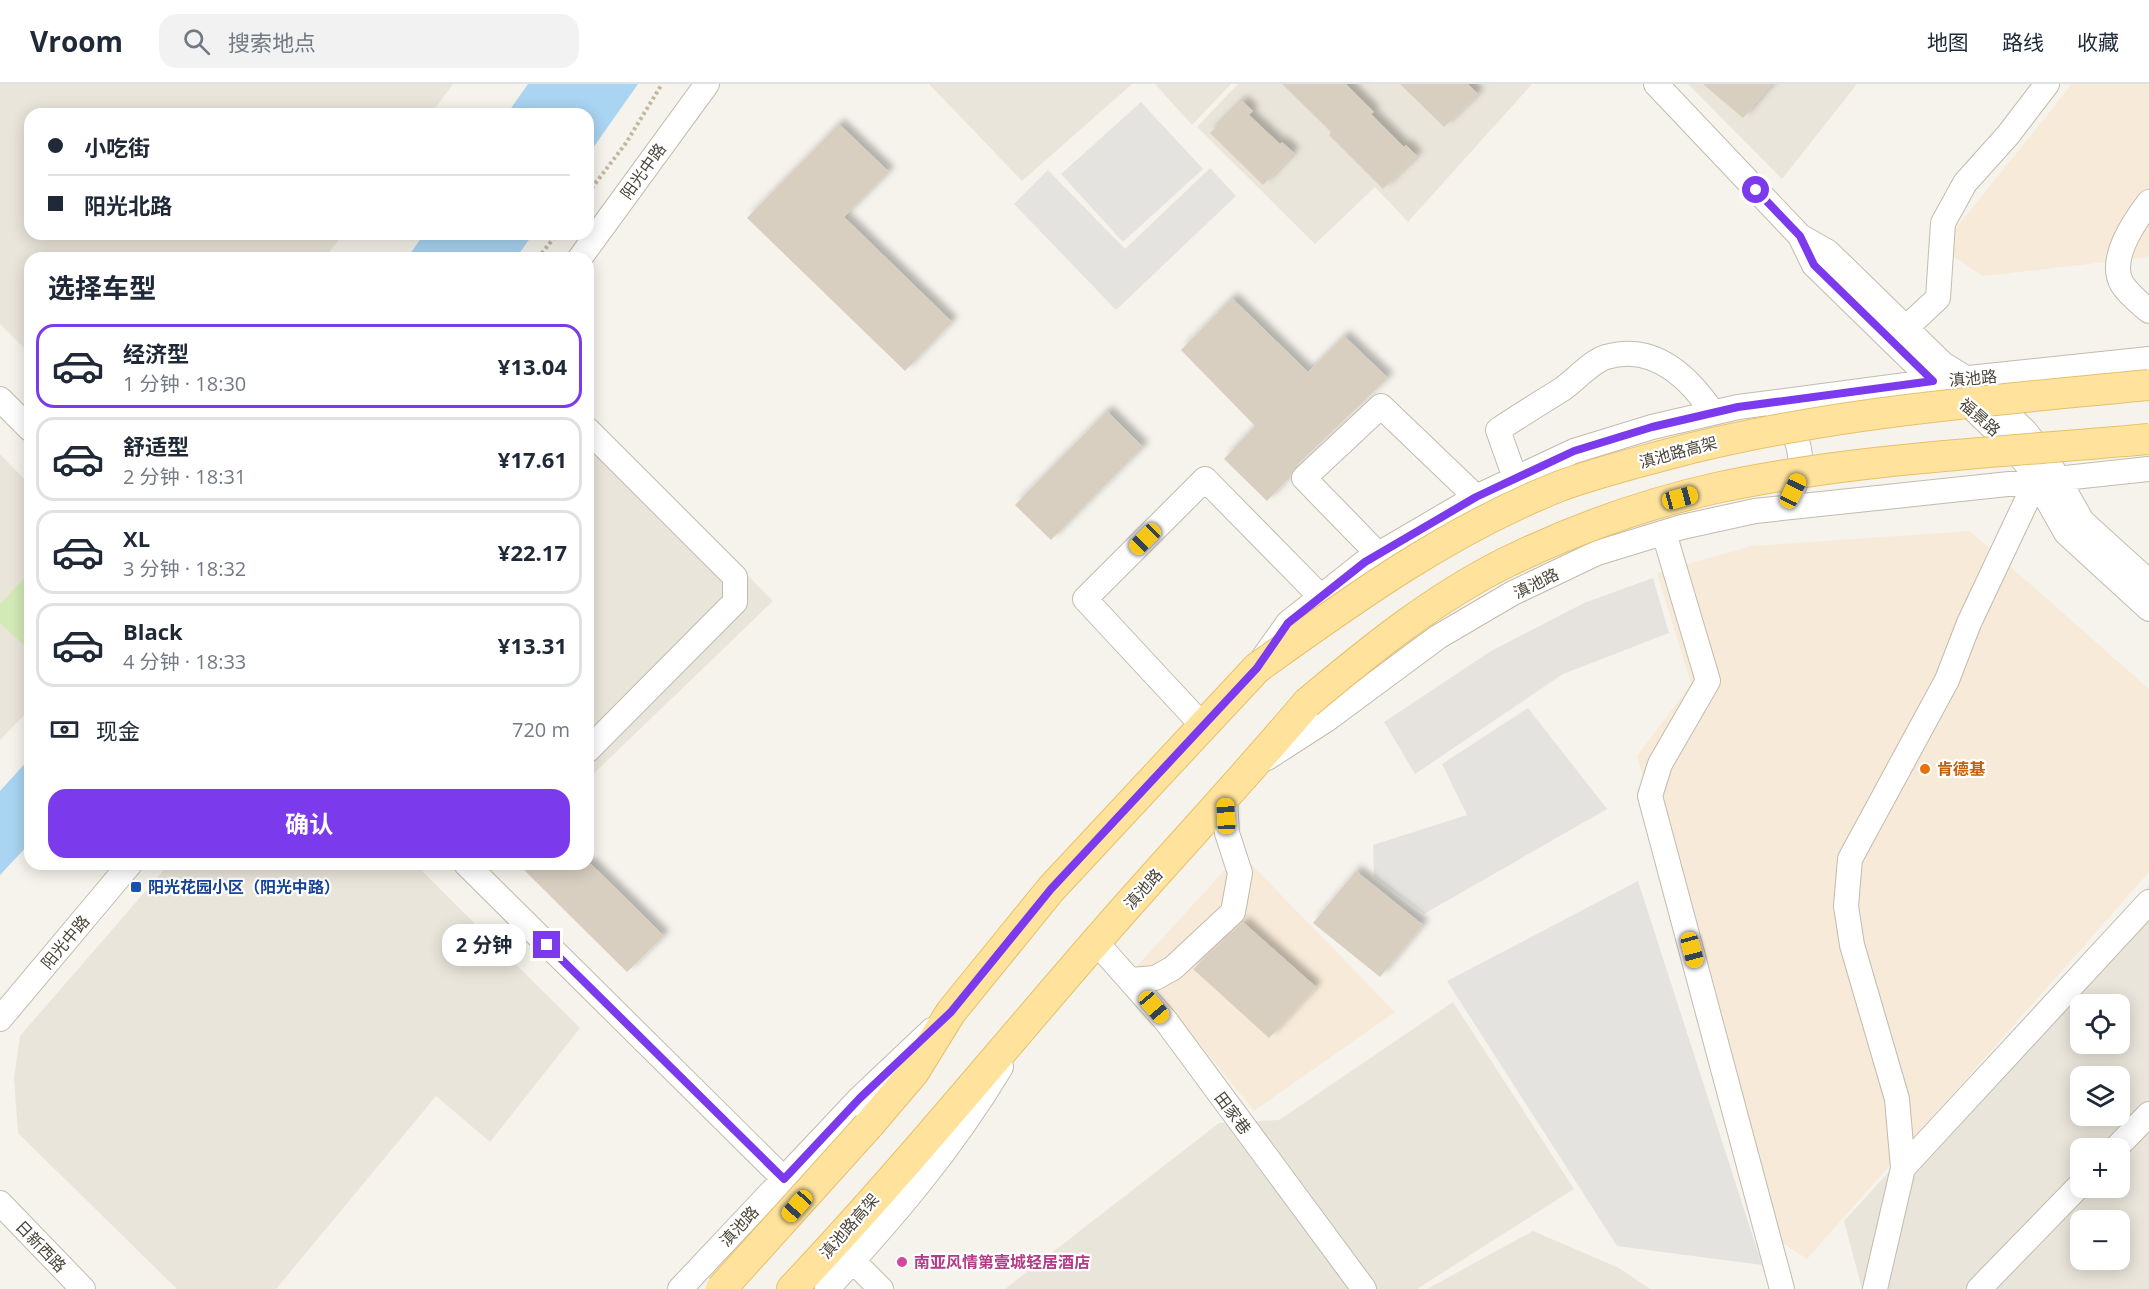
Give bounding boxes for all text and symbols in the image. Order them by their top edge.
search box [159,14,579,68]
text: Vroom [30,22,123,60]
icon: search [180,25,213,58]
text: 搜索地点 [228,27,316,57]
text: 地图 [1927,28,1969,56]
text: 路线 [2002,28,2044,56]
text: 收藏 [2077,28,2119,56]
text: 小吃街 [84,132,150,162]
street label: 阳光中路 [615,139,671,203]
route start [1742,176,1769,203]
text: 阳光北路 [84,190,172,220]
text: 选择车型 [48,269,156,306]
text: 经济型 [123,338,189,368]
icon: car [51,339,105,393]
text: ¥13.04 [498,351,567,381]
street label: 滇池路 [1948,365,1998,391]
text: 1 分钟 · 18:30 [123,370,246,397]
street label: 福景路 [1955,393,2005,441]
text: 舒适型 [123,431,189,461]
street label: 滇池路高架 [1637,431,1719,473]
icon: car [51,432,105,486]
text: ¥17.61 [498,444,567,474]
text: 2 分钟 · 18:31 [123,463,246,490]
car [1777,471,1809,511]
car [1660,485,1700,511]
car [1126,520,1164,558]
text: XL [123,523,150,553]
icon: car [51,525,105,579]
text: ¥22.17 [498,537,567,567]
text: 3 分钟 · 18:32 [123,555,246,582]
street label: 滇池路 [1510,563,1562,603]
text: Black [123,616,183,646]
icon: car [51,618,105,672]
text: ¥13.31 [498,630,567,660]
text: 4 分钟 · 18:33 [123,648,246,675]
icon: cash [48,713,81,746]
text: 现金 [96,715,140,745]
text: 720 m [512,716,570,743]
place label: 肯德基 [1937,758,1986,780]
marker: 肯德基 [1918,762,1932,776]
button: 确认 [48,789,570,858]
car [1216,798,1236,834]
street label: 滇池路 [1119,864,1167,914]
place label: 阳光花园小区（阳光中路） [148,876,340,898]
marker: 阳光花园小区（阳光中路） [129,880,143,894]
street label: 阳光中路 [36,910,94,974]
callout: 2 分钟 [442,924,526,966]
car [1679,930,1705,970]
text: 2 分钟 [456,931,512,958]
route end [533,931,560,958]
car [1136,987,1172,1027]
map controls [2070,994,2130,1270]
button: locate [2070,994,2130,1054]
button: layers [2070,1066,2130,1126]
street label: 田家巷 [1210,1087,1256,1139]
button: + [2070,1138,2130,1198]
car [778,1187,816,1225]
street label: 滇池路高架 [814,1189,884,1263]
street label: 滇池路 [715,1201,763,1251]
button: − [2070,1210,2130,1270]
street label: 日新西路 [11,1215,71,1277]
place label: 南亚风情第壹城轻居酒店 [914,1251,1090,1273]
marker: 南亚风情第壹城轻居酒店 [895,1255,909,1269]

